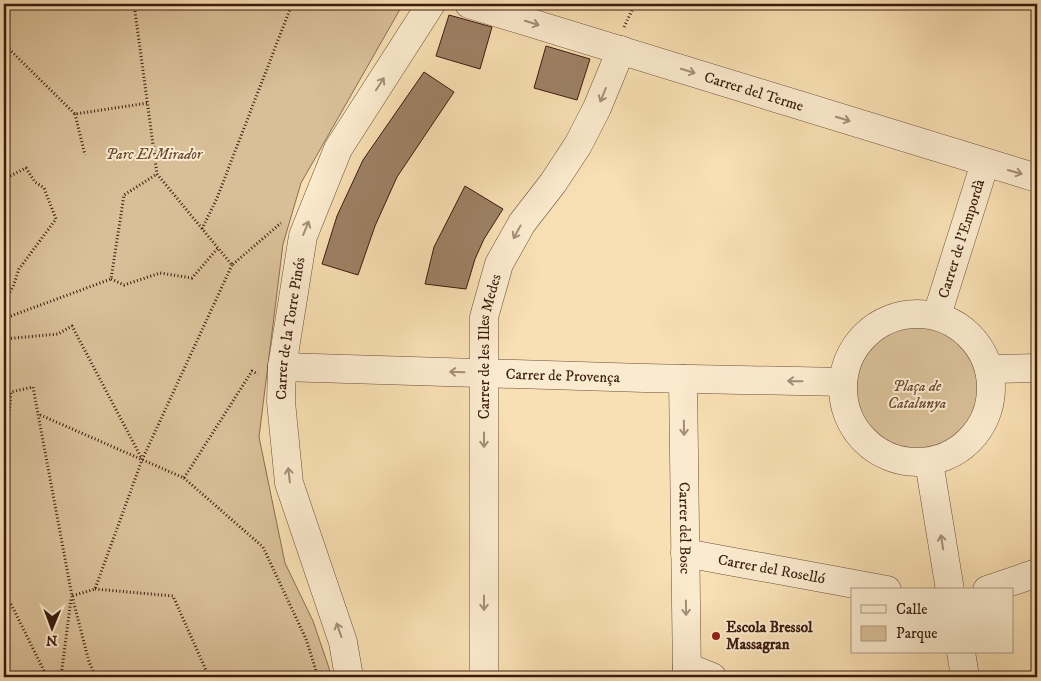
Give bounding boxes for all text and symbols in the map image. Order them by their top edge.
one-way arrow [524,18,540,28]
one-way arrow [680,66,696,76]
street label: Carrer del Terme [702,67,806,115]
one-way arrow [374,77,385,91]
one-way arrow [598,87,607,102]
one-way arrow [835,114,851,124]
park label: Parc El Mirador [106,145,204,164]
one-way arrow [1007,167,1023,177]
street label: Carrer de l'Empordà [933,176,989,301]
one-way arrow [302,221,312,236]
one-way arrow [512,224,521,239]
street label: Carrer de la Torre Pinós [272,256,309,400]
street label: Carrer de les Illes Medes [474,272,505,419]
street label: Carrer de Provença [505,364,621,387]
one-way arrow [449,367,466,377]
one-way arrow [787,376,803,386]
park label: Plaça de Catalunya [888,377,946,413]
one-way arrow [679,419,689,435]
one-way arrow [479,432,489,448]
one-way arrow [284,468,294,484]
street label: Carrer del Bosc [675,482,695,575]
one-way arrow [937,534,947,550]
street label: Carrer del Roselló [716,550,827,588]
legend [851,588,1014,654]
one-way arrow [479,594,489,611]
one-way arrow [681,599,691,615]
text: Calle [896,600,928,619]
north arrow [28,604,78,654]
place label: Escola Bressol Massagran [726,618,813,654]
one-way arrow [334,622,343,638]
text: Parque [896,624,937,643]
marker: Escola Bressol Massagran [710,630,722,642]
text: N [45,631,58,649]

